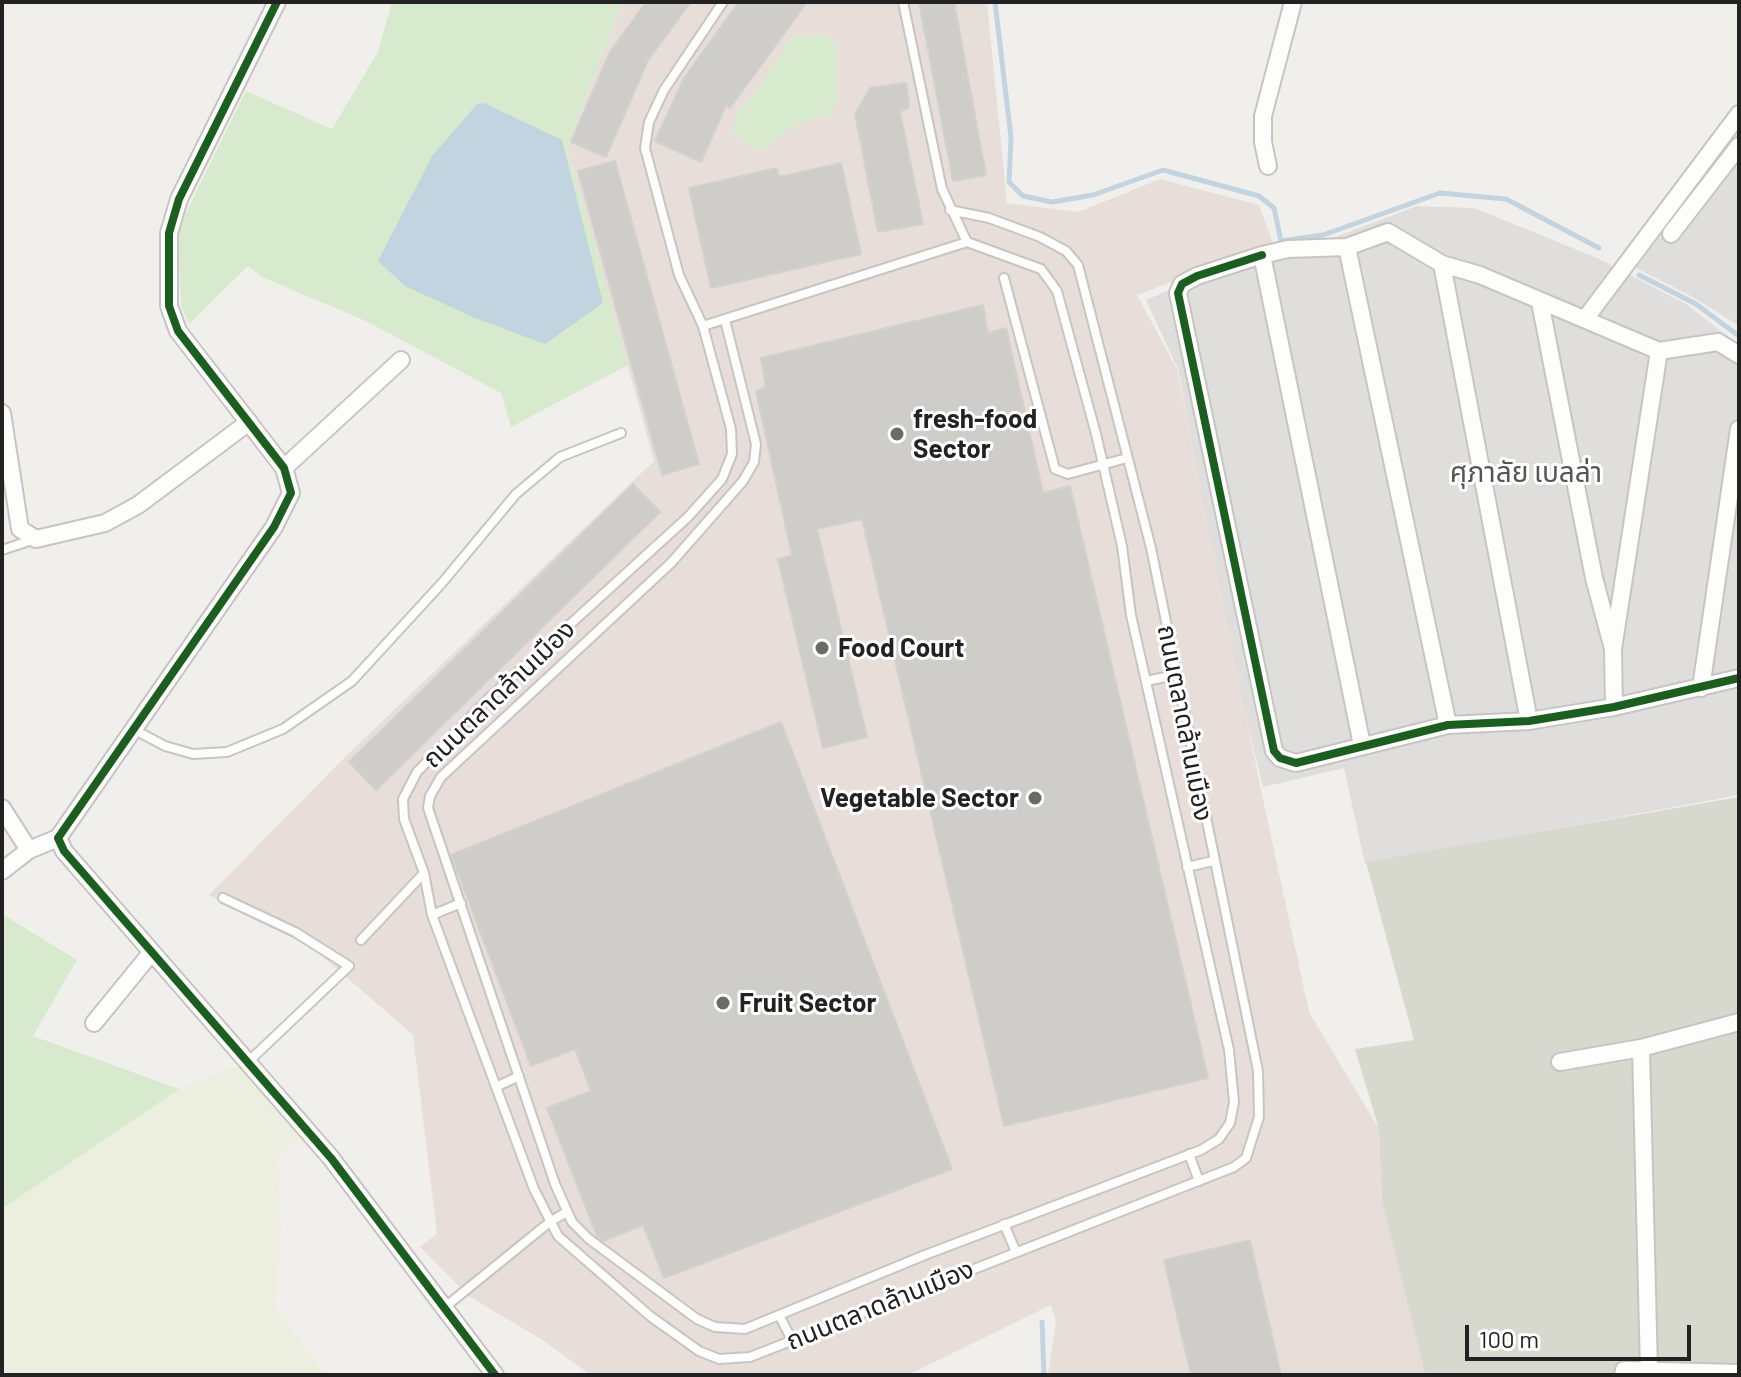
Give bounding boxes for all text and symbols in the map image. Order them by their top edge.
place label: fresh-food Sector [913,403,1037,464]
marker: fresh-food Sector [888,425,906,443]
district label: ศุภาลัย เบลล่า [1450,456,1602,490]
street label: ถนนตลาดล้านเมือง [416,614,582,774]
street label: ถนนตลาดล้านเมือง [1151,622,1219,824]
place label: Food Court [838,632,964,664]
marker: Food Court [813,639,831,657]
place label: Vegetable Sector [820,782,1019,814]
marker: Vegetable Sector [1026,789,1044,807]
place label: Fruit Sector [739,987,876,1019]
marker: Fruit Sector [714,994,732,1012]
street label: ถนนตลาดล้านเมือง [782,1253,978,1357]
scale bar [1469,1309,1695,1359]
text: 100 m [1479,1324,1539,1353]

